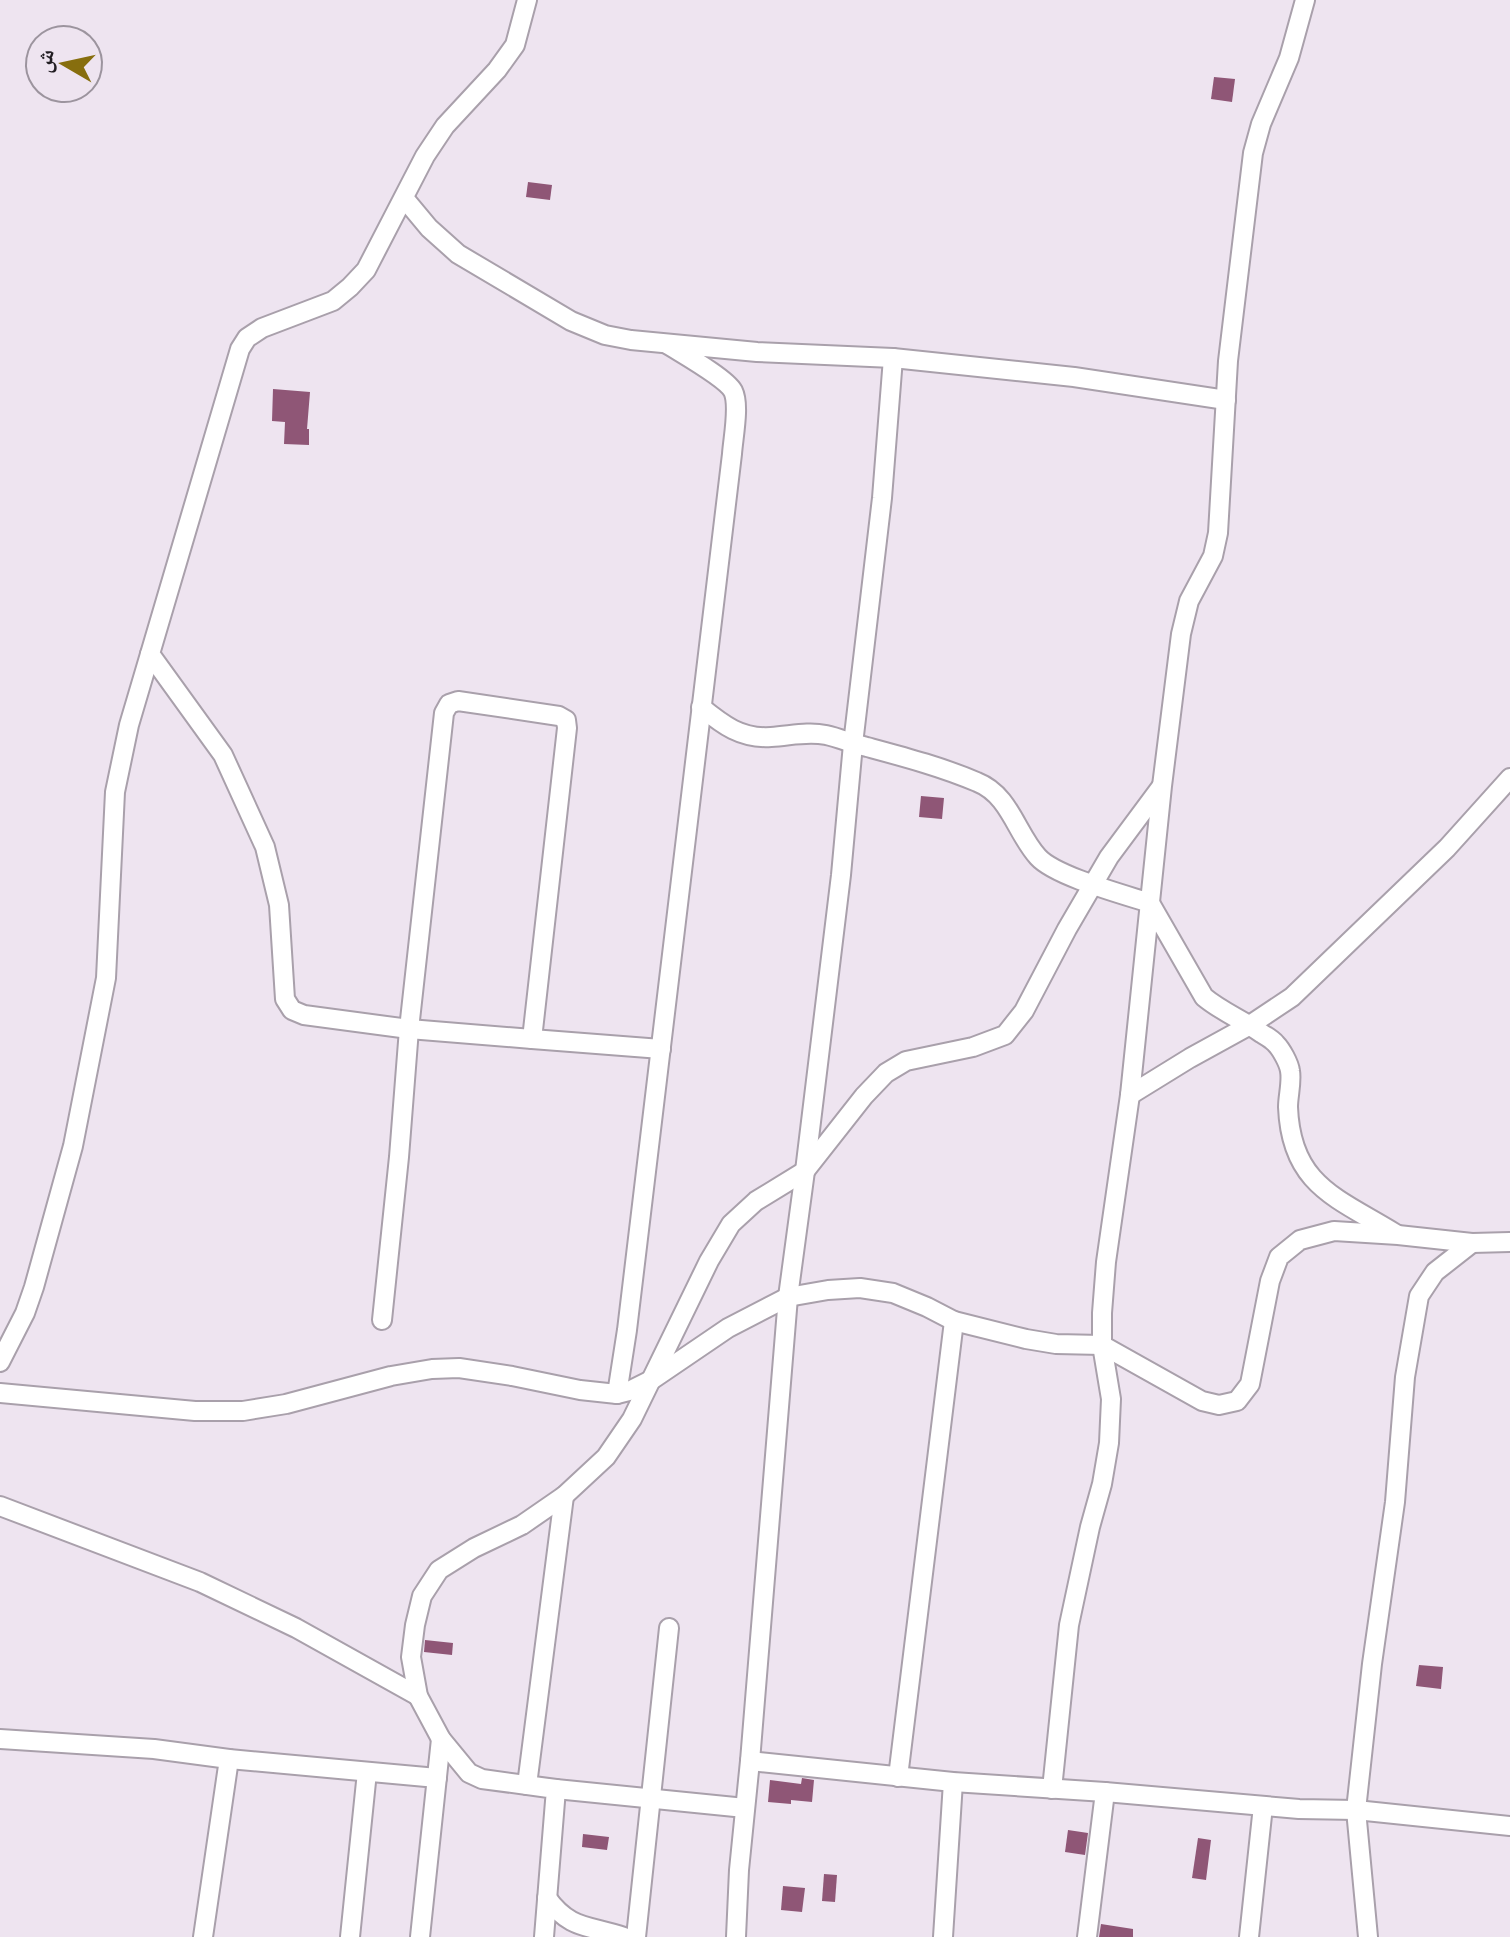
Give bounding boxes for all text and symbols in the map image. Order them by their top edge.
north arrow [24,24,104,104]
text: ش [29,47,60,75]

